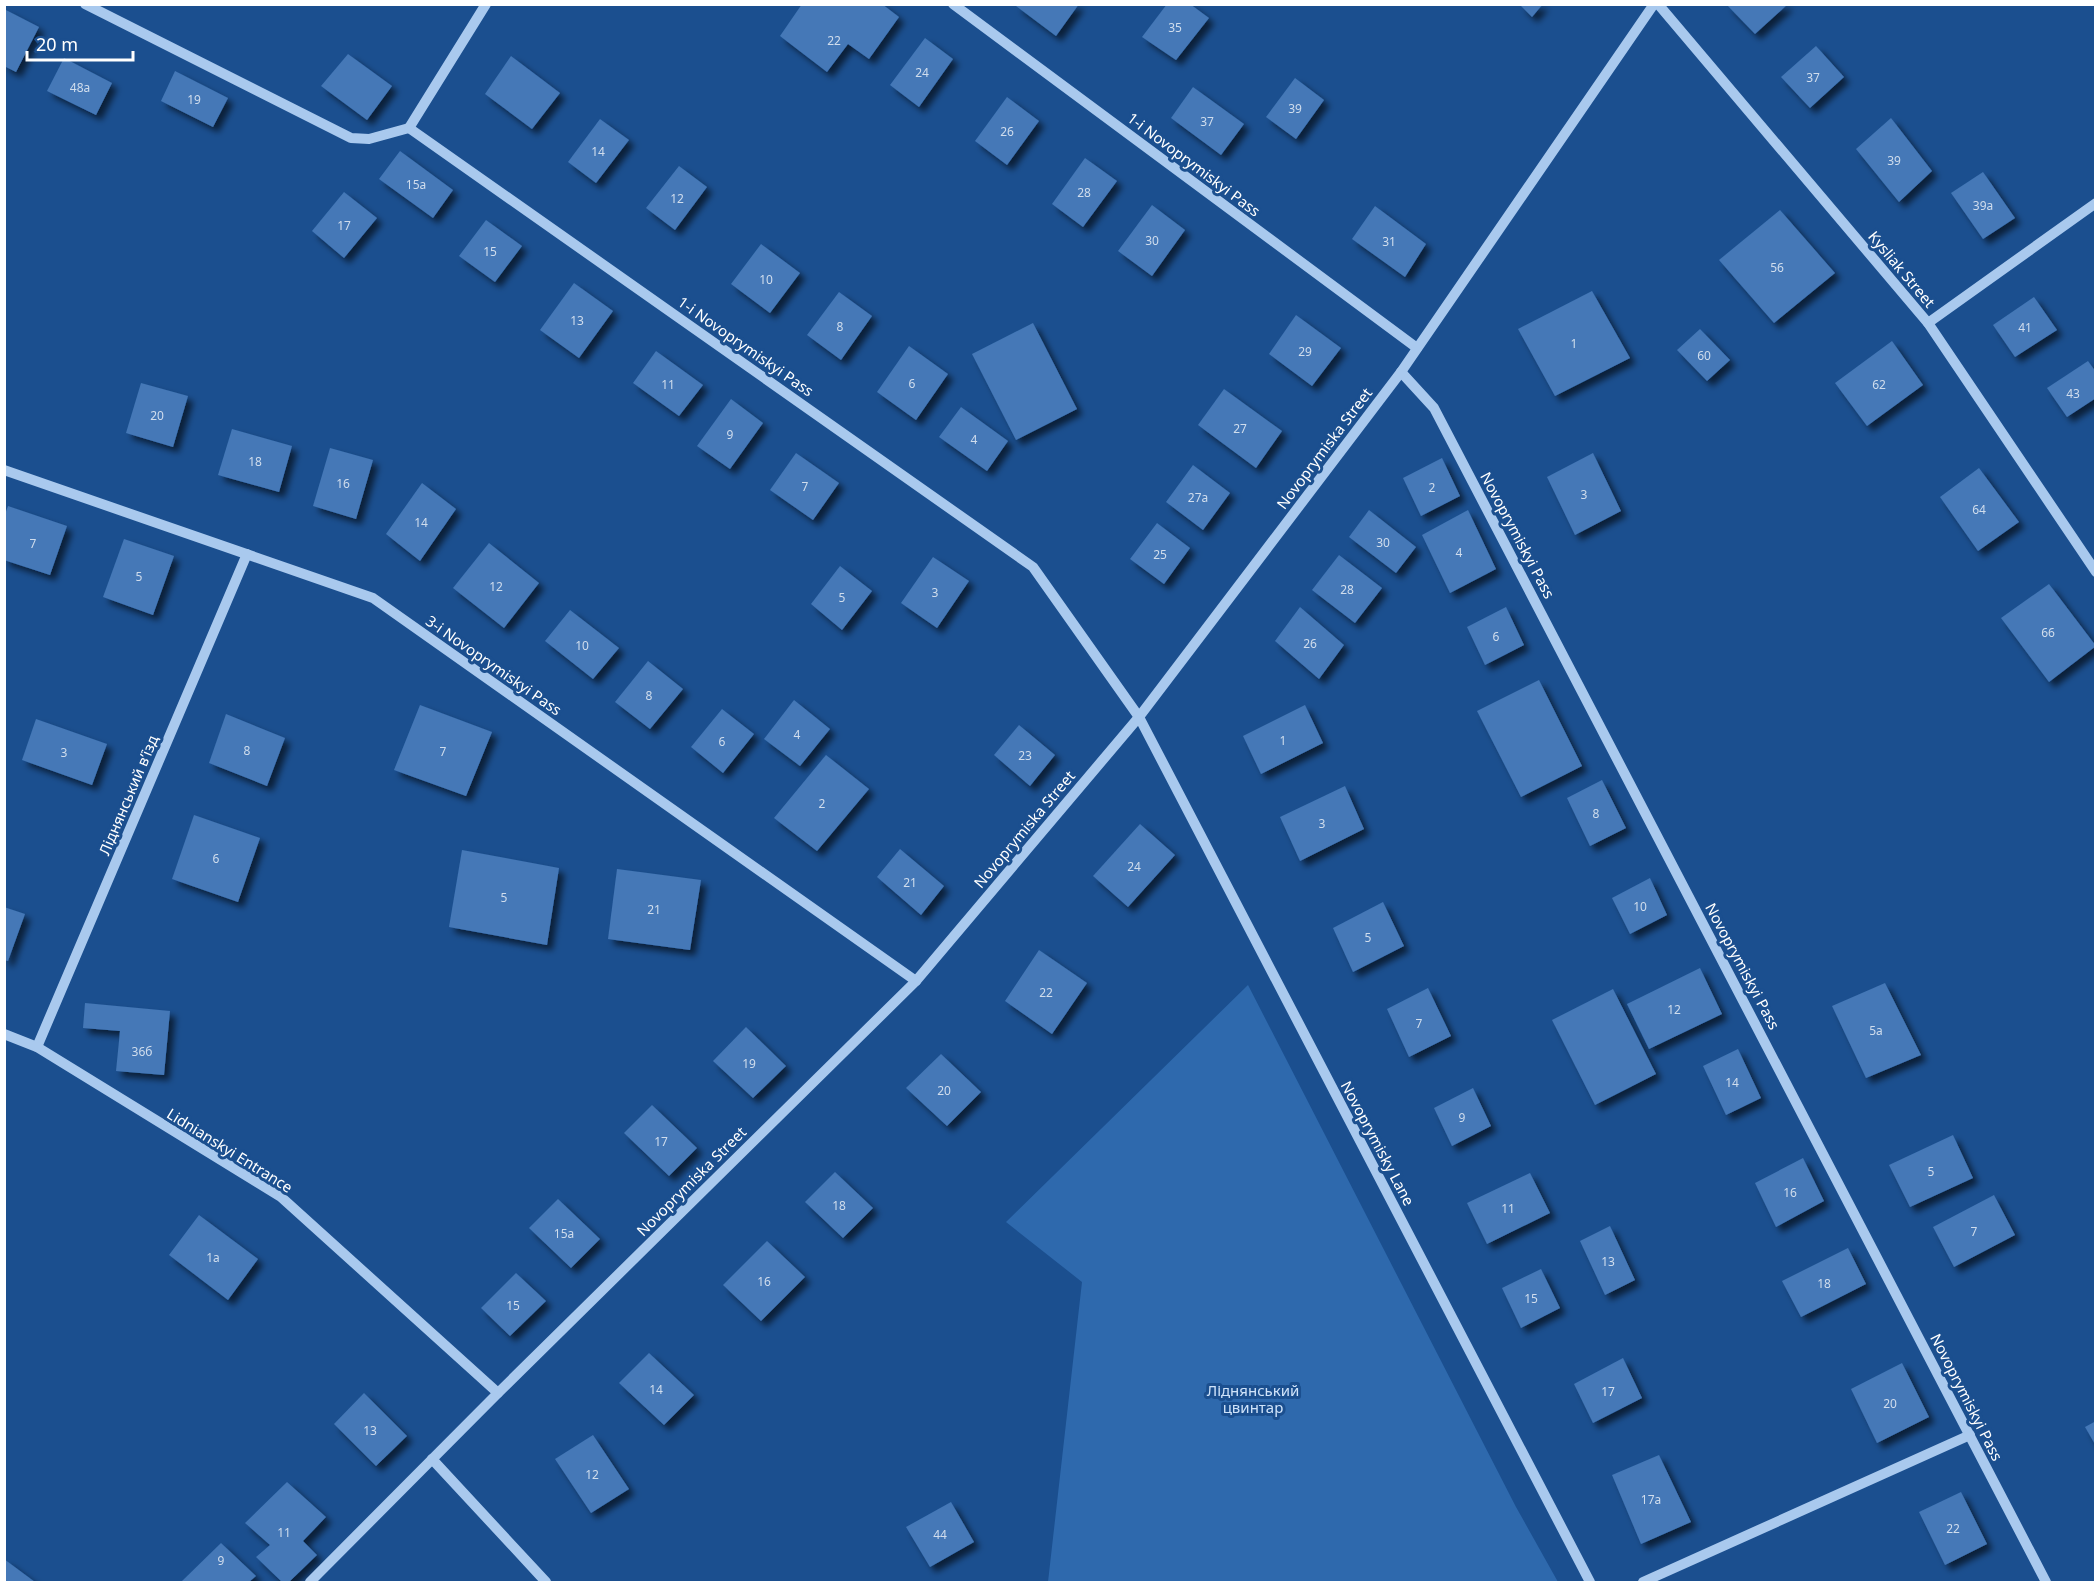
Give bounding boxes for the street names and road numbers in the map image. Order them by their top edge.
street label: 1-i Novoprymiskyi Pass [1123,107,1265,221]
street label: Kysliak Street [1864,227,1940,312]
street label: 1-i Novoprymiskyi Pass [674,291,818,401]
street label: Novoprymiska Street [1272,383,1377,513]
street label: Novoprymiskyi Pass [1476,468,1560,602]
street label: 3-i Novoprymiskyi Pass [422,610,566,720]
street label: Ліднянський в’їзд [94,732,162,858]
street label: Novoprymiska Street [969,766,1079,892]
street label: Novoprymiskyi Pass [1701,899,1785,1033]
street label: Novoprymisky Lane [1337,1077,1419,1209]
street label: Lidnianskyi Entrance [163,1103,297,1197]
street label: Novoprymiska Street [632,1121,751,1240]
street label: Novoprymiskyi Pass [1926,1330,2008,1464]

